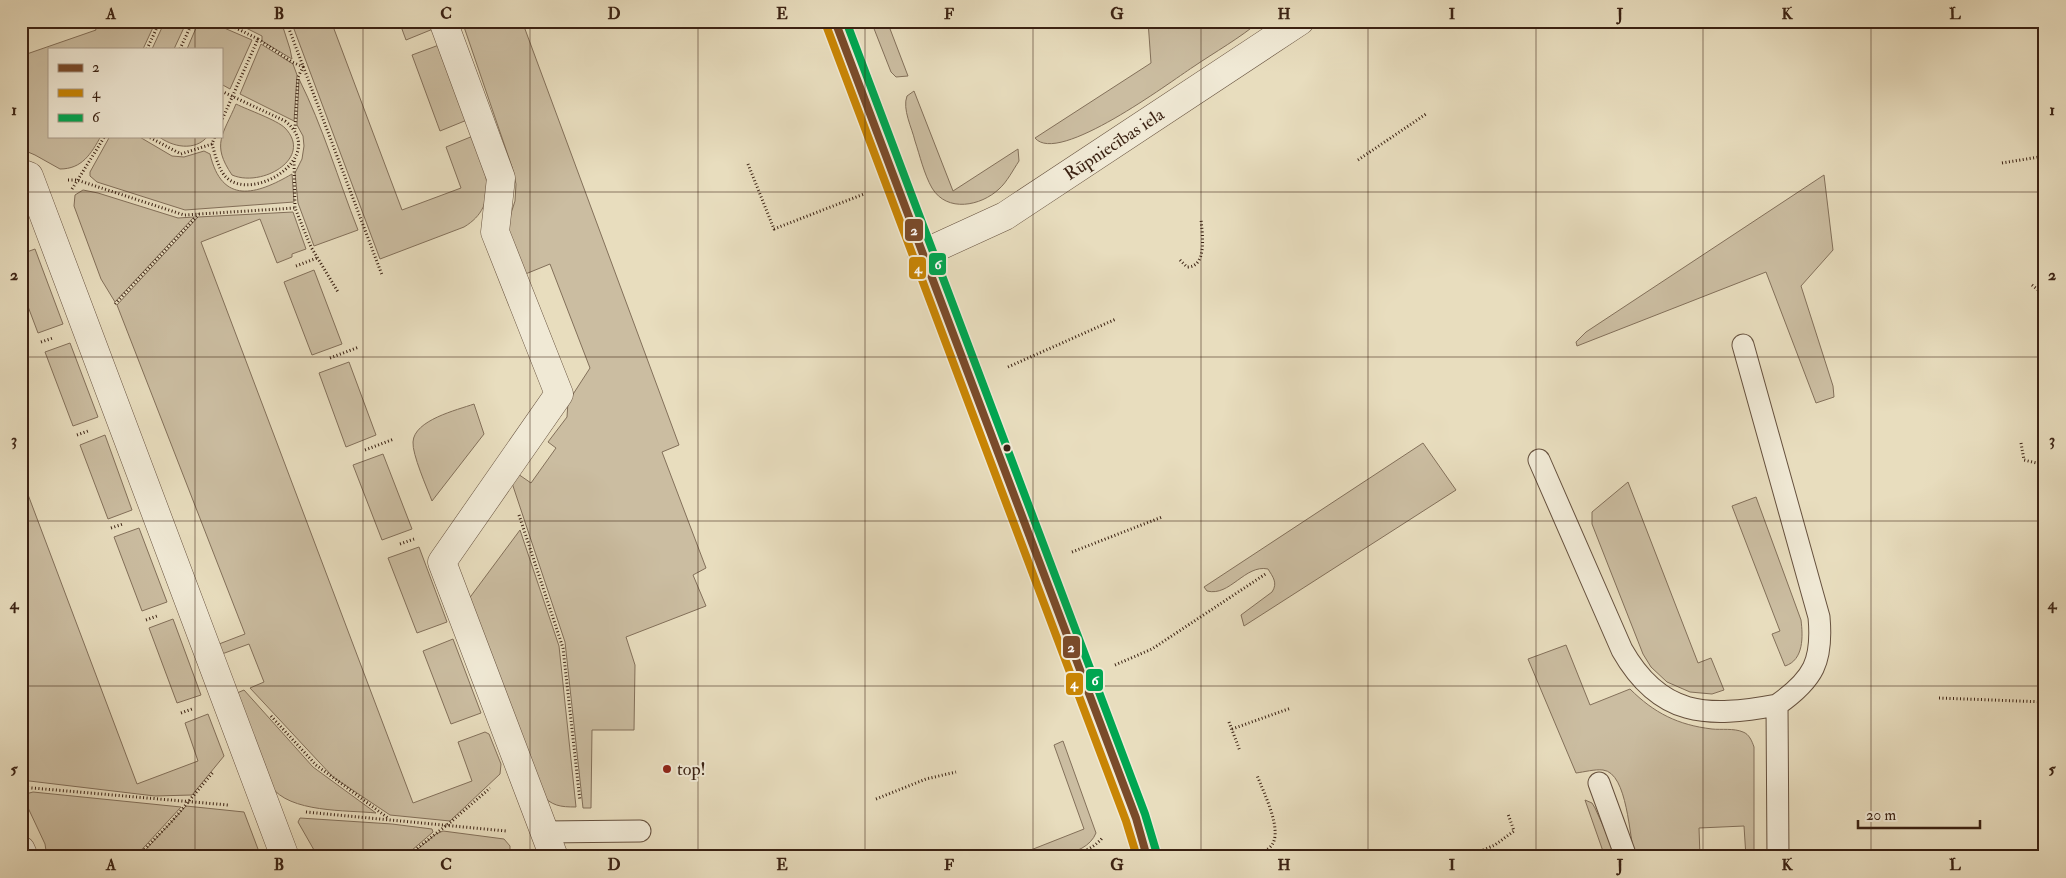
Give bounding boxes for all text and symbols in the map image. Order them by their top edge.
text: A [105,4,117,24]
text: B [274,4,284,24]
text: C [440,4,452,24]
text: D [607,4,621,24]
text: E [776,4,788,24]
text: F [944,4,954,24]
text: G [1110,4,1124,24]
text: H [1277,4,1291,24]
text: I [1449,4,1456,24]
text: J [1616,4,1624,25]
text: K [1781,4,1793,24]
text: L [1949,4,1961,24]
legend [48,48,222,138]
text: 2 [92,58,100,77]
text: 4 [92,84,101,103]
text: 1 [11,100,17,120]
text: 1 [2049,100,2055,120]
street label: Rūpniecības iela [1060,102,1169,185]
text: 6 [92,108,101,127]
line badge: 2 [904,218,924,242]
text: 2 [910,222,918,239]
line badge: 6 [928,252,947,276]
line badge: 4 [908,256,927,280]
text: 6 [934,256,942,273]
text: 4 [913,260,923,277]
text: 2 [10,265,18,285]
text: 2 [2048,265,2056,285]
text: 3 [11,430,17,450]
text: 3 [2049,430,2055,450]
unlabelled marker [1002,443,1012,453]
text: 4 [9,594,20,614]
text: 4 [2047,594,2058,614]
line badge: 2 [1062,635,1081,659]
text: 2 [1067,639,1075,656]
line badge: 6 [1085,668,1104,692]
line badge: 4 [1065,672,1084,696]
text: 6 [1091,672,1099,689]
text: 4 [1069,675,1079,692]
place label: top! [677,758,706,781]
text: 5 [10,759,18,779]
text: 5 [2048,759,2056,779]
marker: top! [661,763,673,775]
scale bar [1858,798,1981,830]
text: 20 m [1866,806,1896,825]
text: A [105,855,117,875]
text: B [274,855,284,875]
text: C [440,855,452,875]
text: D [607,855,621,875]
text: E [776,855,788,875]
text: F [944,855,954,875]
text: G [1110,855,1124,875]
text: H [1277,855,1291,875]
text: I [1449,855,1456,875]
text: J [1616,855,1624,876]
text: K [1781,855,1793,875]
text: L [1949,855,1961,875]

